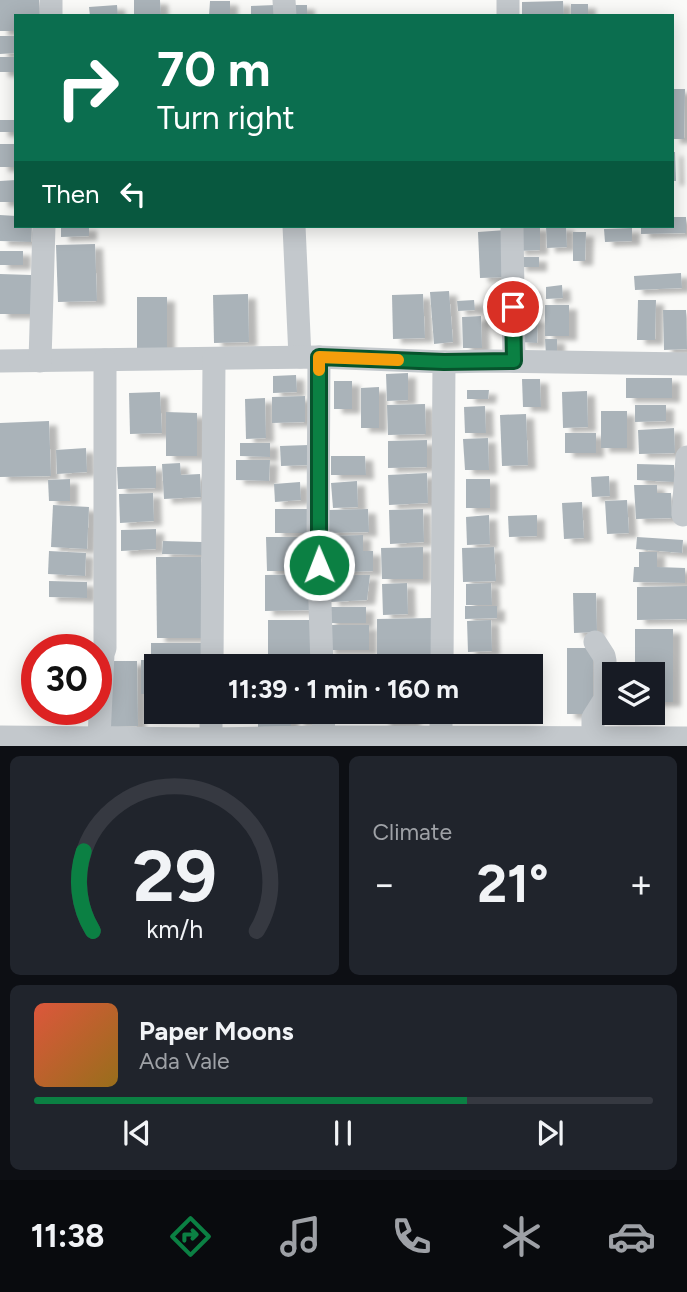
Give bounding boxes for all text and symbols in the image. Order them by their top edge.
text: 70 m [157,39,270,98]
icon: right [42,42,133,133]
text: Turn right [157,99,295,137]
icon: left [114,175,152,213]
text: Then [42,178,100,210]
pin [483,277,543,337]
icon: arrive [494,288,532,326]
position arrow [282,528,356,602]
speed limit sign: 30 [21,634,112,725]
map controls [602,662,665,725]
button: layers [602,662,665,725]
text: 11:39 · 1 min · 160 m [228,673,459,705]
text: Climate [373,818,452,846]
text: 29 [132,833,216,920]
text: 21° [477,853,549,915]
text: − [373,861,396,907]
text: + [629,861,653,907]
text: km/h [146,914,203,944]
text: Paper Moons [139,1015,294,1047]
text: Ada Vale [139,1047,230,1075]
icon: previous [118,1114,156,1152]
icon: pause [324,1114,362,1152]
icon: next [531,1114,569,1152]
icon: directions [166,1212,215,1261]
icon: music [276,1212,325,1261]
icon: phone [387,1212,436,1261]
icon: climate [497,1212,546,1261]
icon: car [607,1212,656,1261]
text: 11:38 [31,1217,105,1255]

